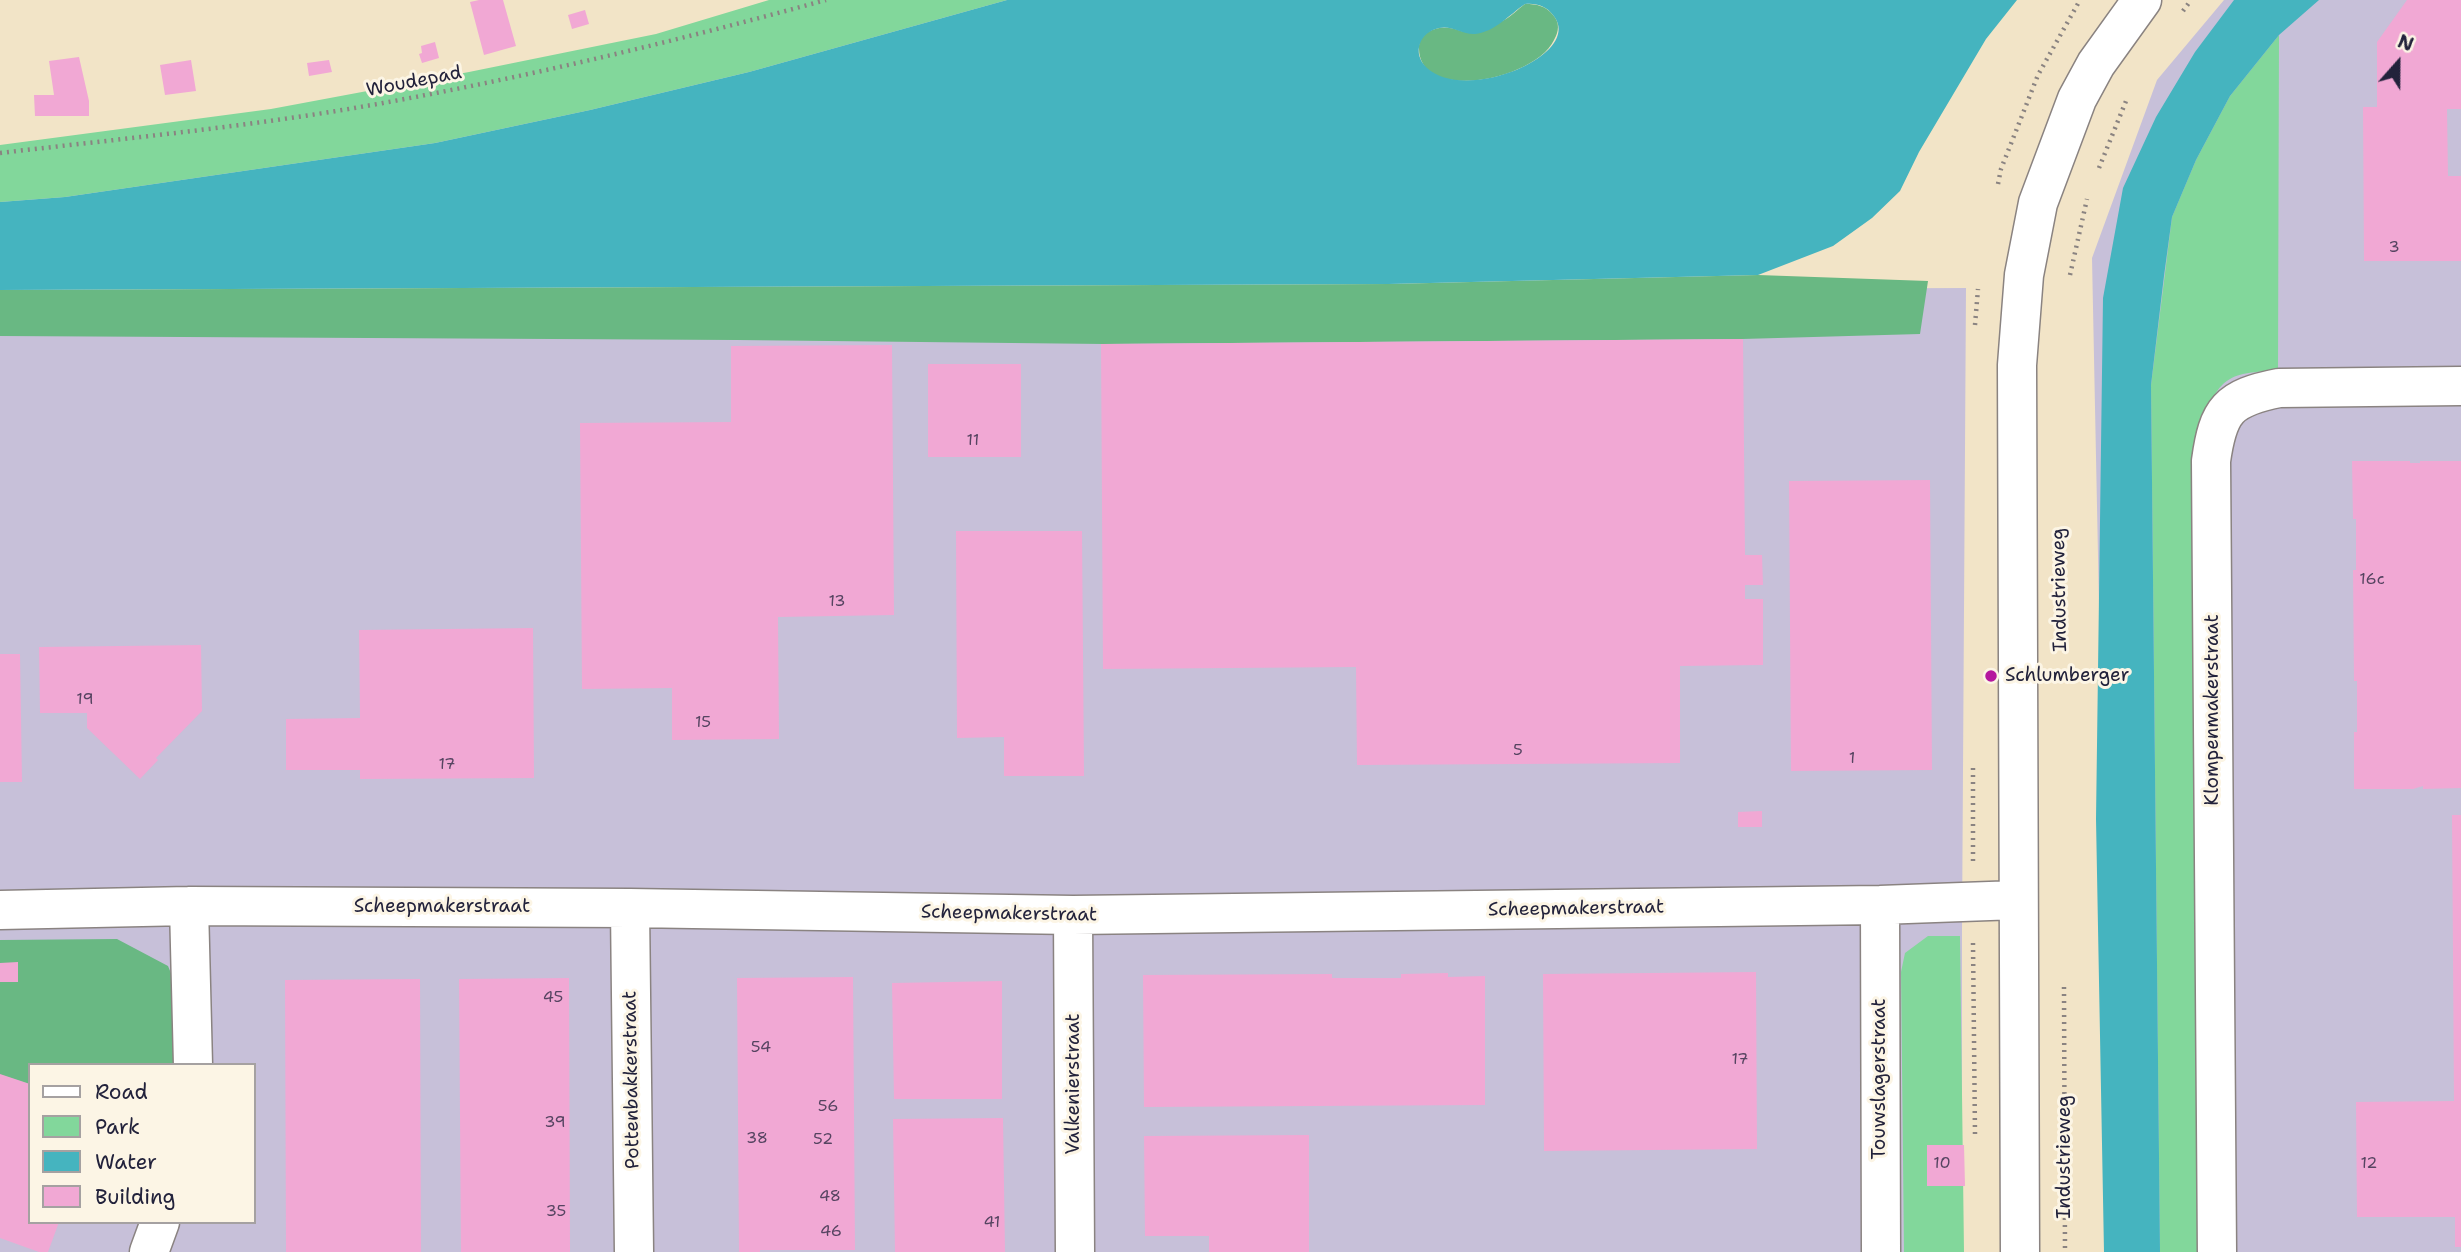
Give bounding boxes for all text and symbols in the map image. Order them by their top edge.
north arrow [2363,28,2433,98]
text: N [2394,29,2417,57]
street label: Woudepad [364,62,464,102]
house number: 3 [2388,238,2400,258]
house number: 11 [967,431,979,451]
street label: Industrieweg [2048,528,2072,652]
house number: 16c [2359,570,2385,590]
house number: 13 [828,592,846,612]
street label: Klompenmakerstraat [2202,614,2224,806]
place label: Schlumberger [2005,665,2129,687]
marker: Schlumberger [1983,668,1999,684]
house number: 19 [76,690,94,710]
house number: 15 [695,713,711,733]
house number: 5 [1513,741,1523,761]
house number: 1 [1849,749,1855,769]
house number: 17 [438,755,456,775]
street label: Scheepmakerstraat [354,896,530,918]
street label: Scheepmakerstraat [1488,896,1664,922]
street label: Scheepmakerstraat [921,901,1097,927]
house number: 45 [543,988,563,1008]
street label: Pottenbakkerstraat [619,991,645,1169]
street label: Touwslagerstraat [1869,998,1891,1160]
street label: Valkenierstraat [1063,1013,1085,1155]
house number: 54 [751,1038,771,1058]
house number: 17 [1731,1050,1749,1070]
legend [28,1063,256,1224]
text: Road [95,1078,148,1106]
street label: Industrieweg [2054,1095,2076,1219]
house number: 56 [818,1097,838,1117]
text: Park [95,1113,140,1141]
house number: 39 [544,1113,566,1133]
house number: 38 [746,1129,768,1149]
house number: 52 [813,1130,833,1150]
text: Water [95,1148,157,1176]
house number: 10 [1933,1154,1951,1174]
house number: 12 [2360,1154,2378,1174]
text: Building [95,1183,175,1211]
house number: 48 [819,1187,841,1207]
house number: 35 [546,1202,566,1222]
house number: 41 [983,1213,1001,1233]
house number: 46 [820,1222,842,1242]

